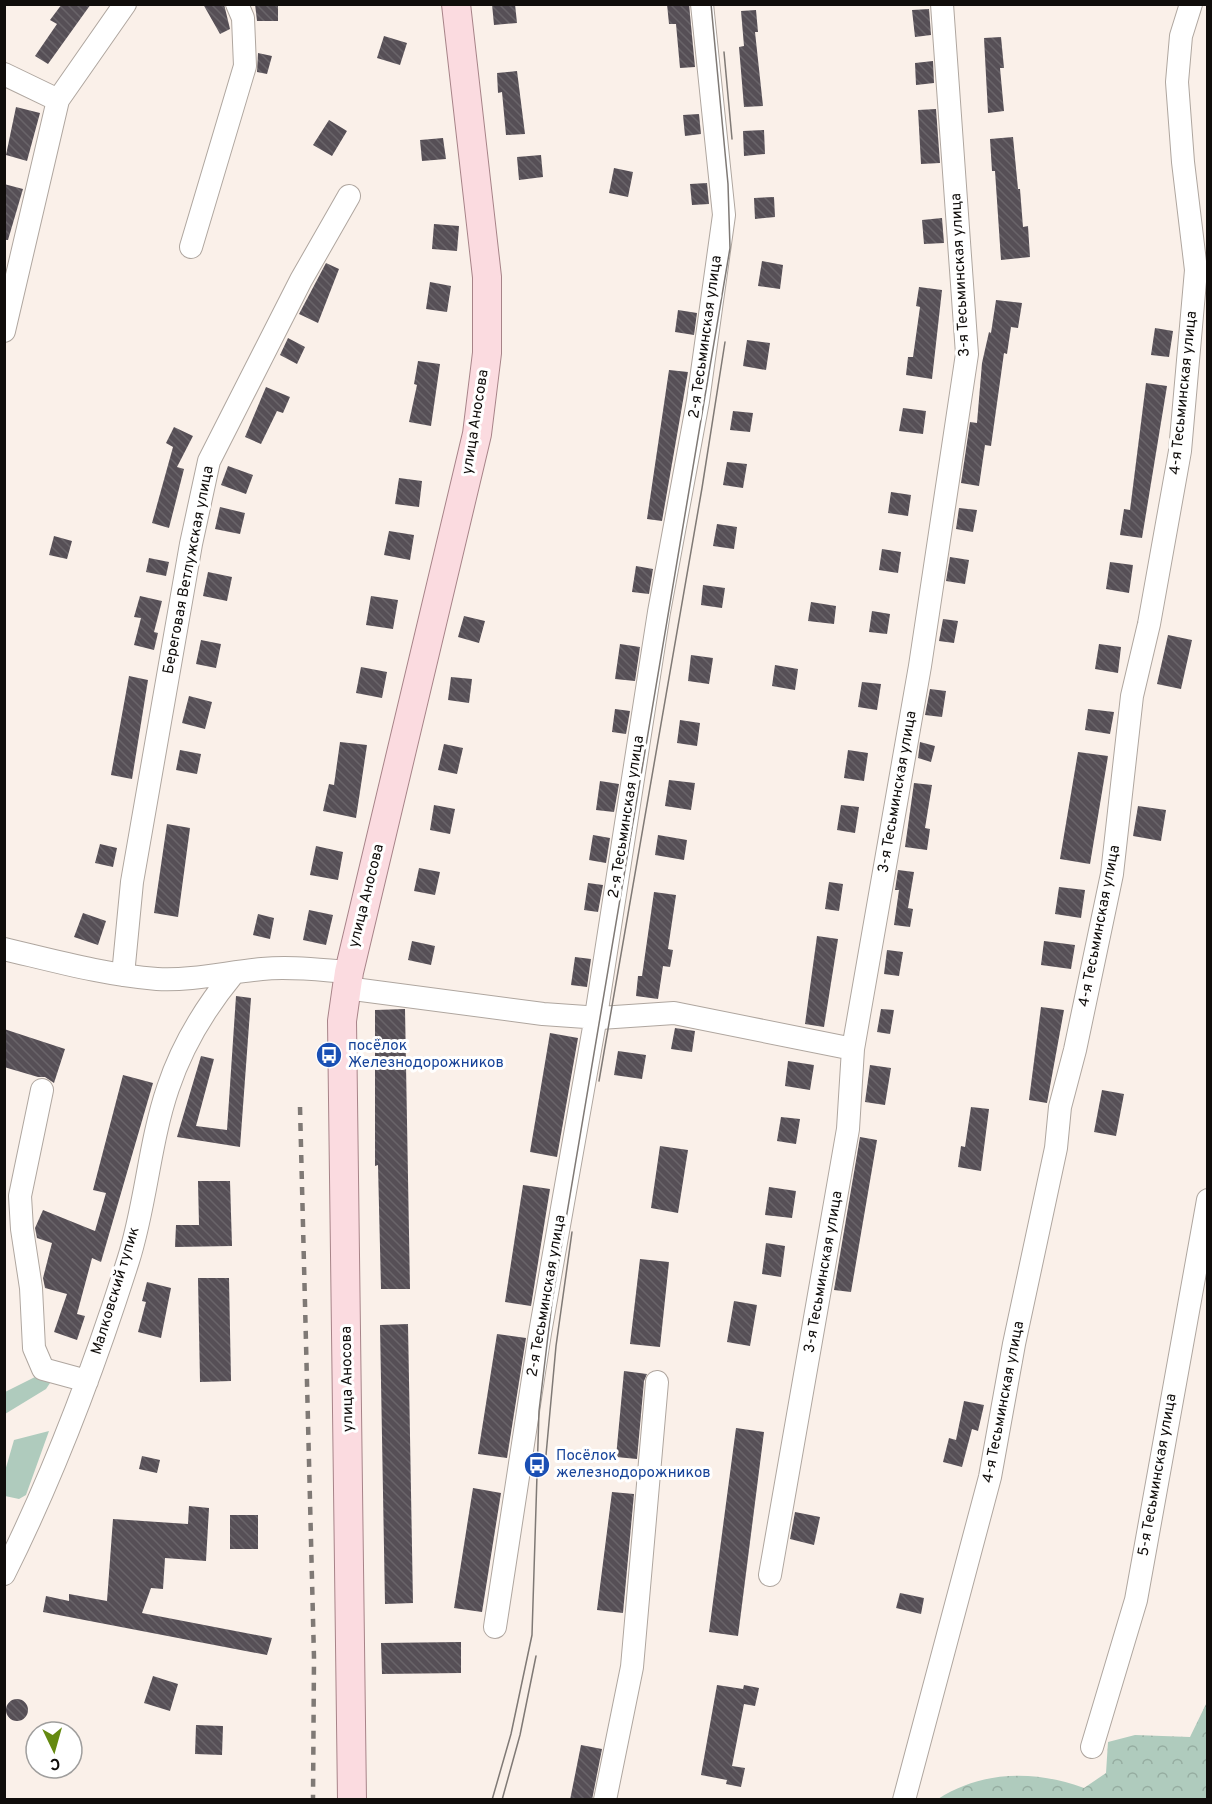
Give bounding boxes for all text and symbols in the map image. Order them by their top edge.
street label: 3-я Тесьминская улица [947,192,975,358]
street label: 2-я Тесьминская улица [685,254,727,420]
street label: 4-я Тесьминская улица [1166,310,1202,476]
street label: улица Аносова [458,368,494,476]
street label: Береговая Ветлужская улица [159,464,219,676]
street label: 3-я Тесьминская улица [874,709,922,875]
street label: 2-я Тесьминская улица [605,734,649,900]
street label: улица Аносова [345,842,389,950]
street label: 4-я Тесьминская улица [1075,843,1125,1009]
place label: посёлок Железнодорожников [348,1037,504,1073]
bus stop icon: посёлок Железнодорожников [314,1040,344,1070]
street label: 3-я Тесьминская улица [800,1189,848,1355]
street label: 2-я Тесьминская улица [523,1213,571,1379]
street label: Малковский тупик [87,1225,145,1357]
street label: 4-я Тесьминская улица [979,1319,1029,1485]
street label: улица Аносова [338,1326,358,1432]
street label: 5-я Тесьминская улица [1134,1392,1182,1558]
place label: Посёлок железнодорожников [556,1447,711,1483]
bus stop icon: Посёлок железнодорожников [522,1450,552,1480]
north arrow [24,1720,84,1780]
text: С [49,1753,61,1773]

